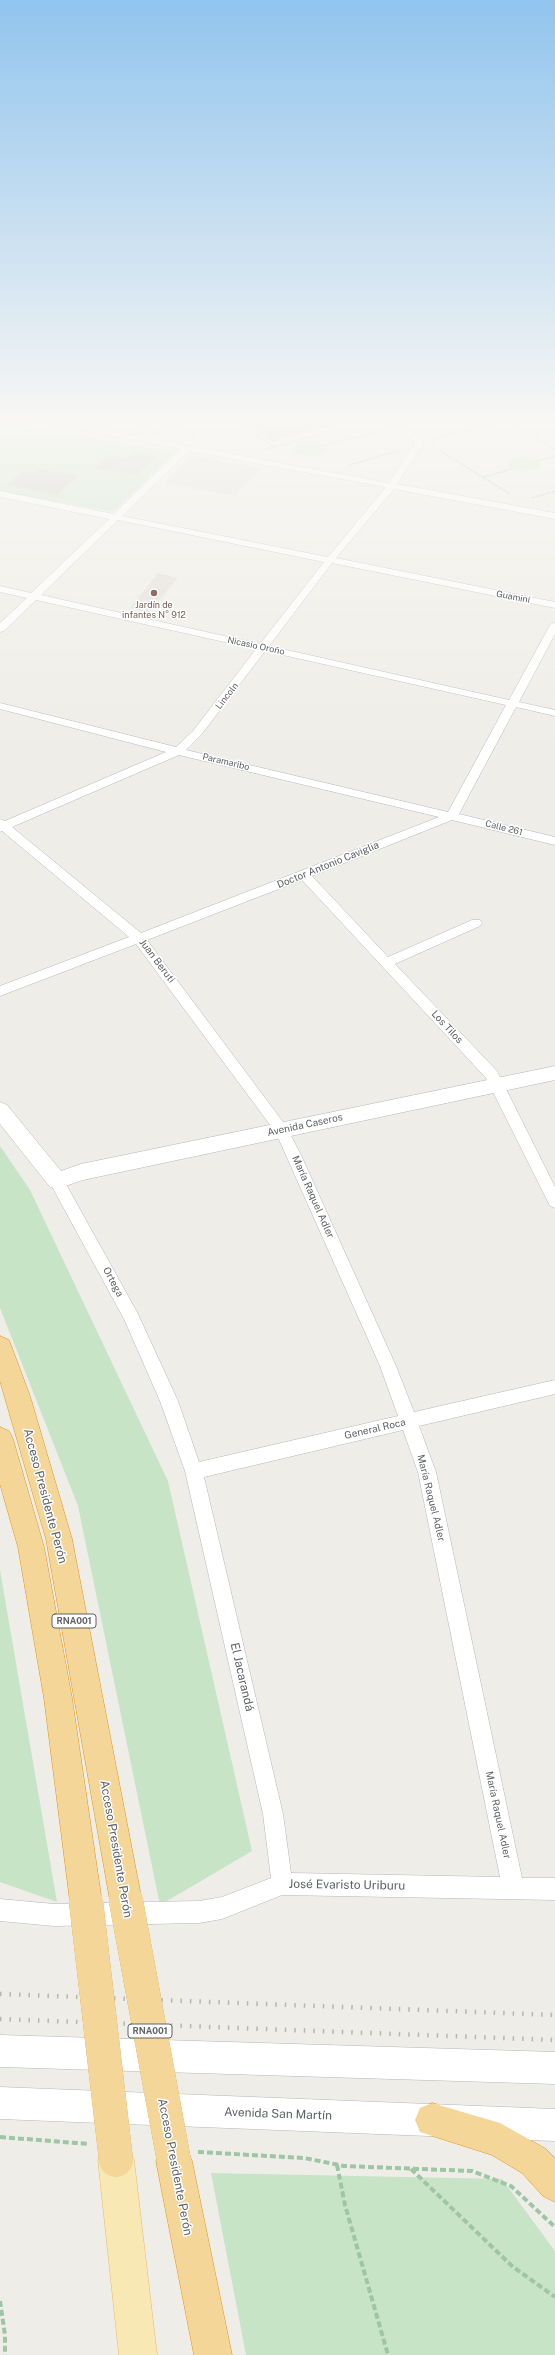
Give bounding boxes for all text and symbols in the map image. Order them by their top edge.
marker: Jardín de infantes N° 912 [149,588,159,598]
street label: Guaminí [495,588,531,606]
place label: Jardín de infantes N° 912 [122,600,186,621]
street label: Nicasio Oroño [226,635,286,657]
street label: Lincoln [213,681,241,711]
street label: Paramaribo [201,751,251,773]
street label: Calle 261 [484,818,524,838]
street label: Doctor Antonio Caviglia [275,839,381,891]
street label: Juan Beruti [137,937,177,985]
street label: Los Tilos [429,1008,465,1046]
street label: Avenida Caseros [266,1111,344,1139]
street label: María Raquel Adler [289,1154,337,1240]
street label: Ortega [100,1265,126,1299]
street label: General Roca [343,1416,407,1442]
street label: Acceso Presidente Perón [20,1427,70,1565]
street label: María Raquel Adler [414,1453,448,1543]
road number: RNA001 [52,1614,96,1628]
street label: El Jacarandá [227,1641,257,1713]
street label: María Raquel Adler [483,1770,513,1860]
street label: Acceso Presidente Perón [97,1779,135,1919]
street label: José Evaristo Uriburu [288,1877,406,1893]
road number: RNA001 [128,2024,172,2038]
street label: Acceso Presidente Perón [155,2097,195,2237]
street label: Avenida San Martín [224,2105,332,2123]

